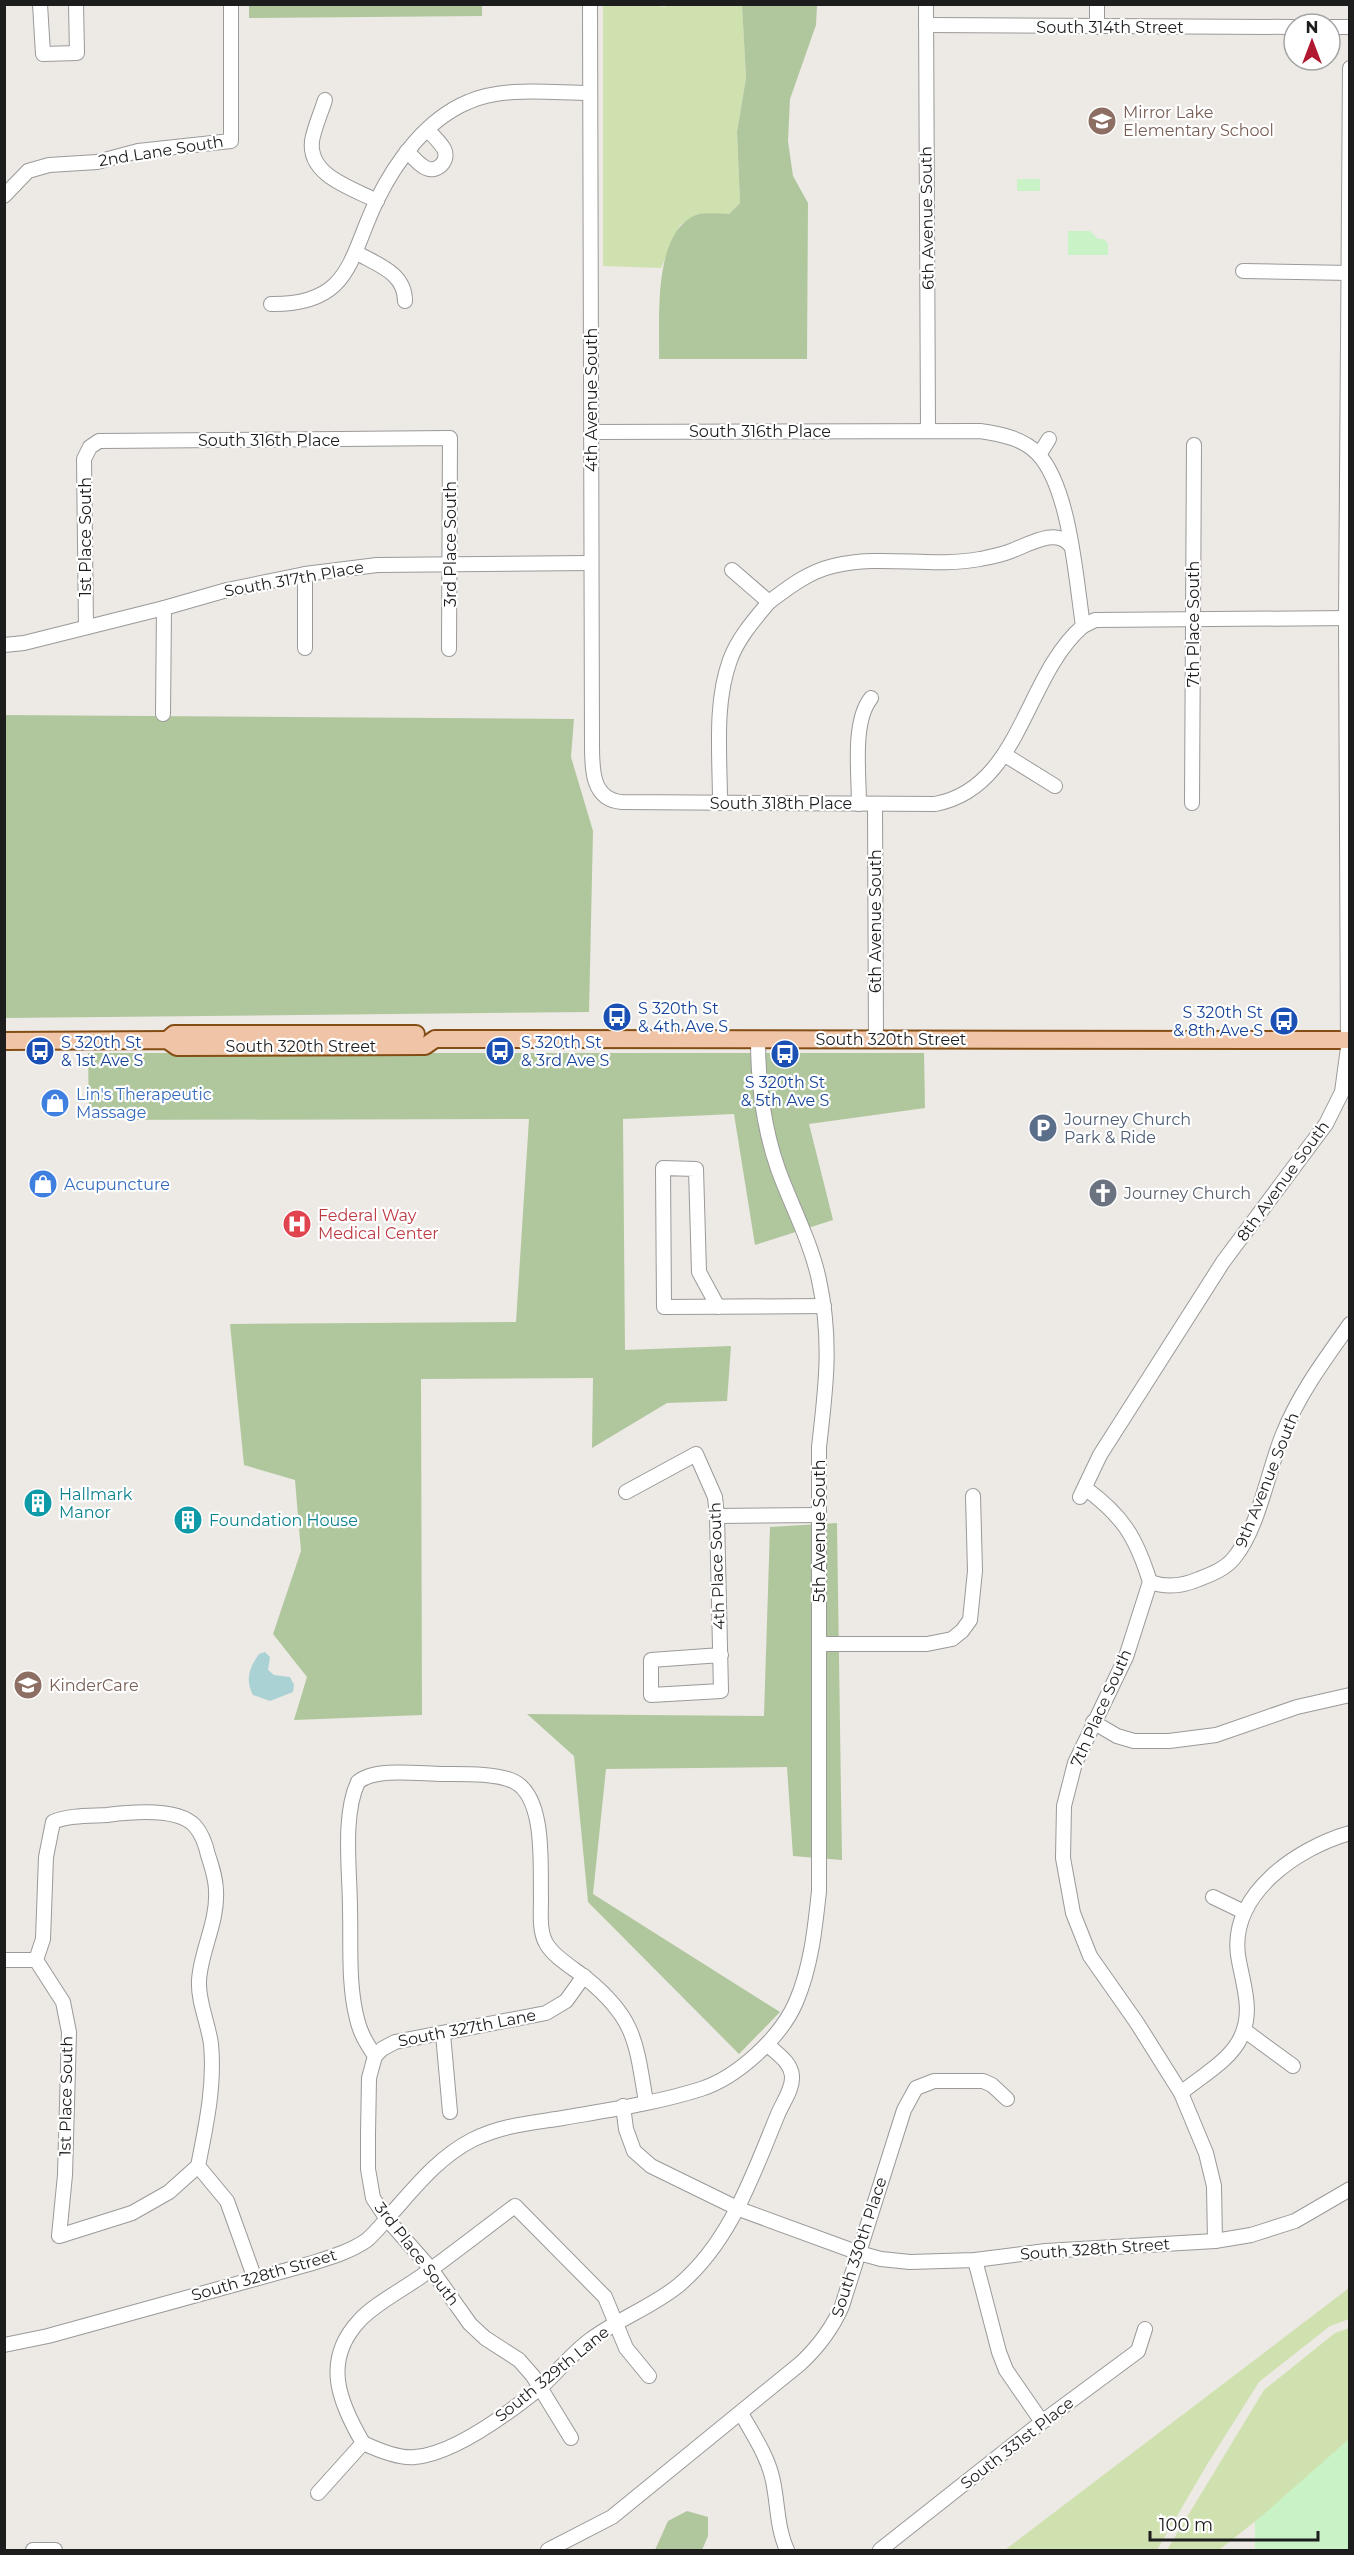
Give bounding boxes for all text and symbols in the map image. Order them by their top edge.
north arrow [1282,12,1342,72]
street label: South 314th Street [1036,18,1184,37]
text: N [1306,18,1318,37]
place label: Mirror Lake Elementary School [1123,103,1274,140]
school or university icon: Mirror Lake Elementary School [1086,105,1118,137]
street label: 2nd Lane South [97,132,225,170]
street label: 6th Avenue South [916,146,938,290]
street label: 4th Avenue South [582,328,601,472]
street label: South 316th Place [689,422,831,441]
street label: South 316th Place [198,431,340,450]
street label: 1st Place South [76,477,95,597]
street label: 3rd Place South [441,481,460,607]
street label: South 317th Place [223,557,365,601]
street label: 7th Place South [1184,561,1203,687]
street label: South 318th Place [710,794,852,813]
street label: 6th Avenue South [866,849,885,993]
place label: S 320th St & 4th Ave S [638,999,728,1036]
bus stop icon: S 320th St & 4th Ave S [601,1001,633,1033]
place label: S 320th St & 8th Ave S [1173,1003,1264,1040]
bus stop icon: S 320th St & 8th Ave S [1268,1005,1300,1037]
street label: South 320th Street [816,1030,967,1049]
place label: S 320th St & 1st Ave S [61,1033,144,1070]
place label: S 320th St & 3rd Ave S [521,1033,610,1070]
bus stop icon: S 320th St & 1st Ave S [24,1035,56,1067]
bus stop icon: S 320th St & 3rd Ave S [484,1035,516,1067]
street label: South 320th Street [226,1037,377,1056]
bus stop icon: S 320th St & 5th Ave S [769,1038,801,1070]
place label: S 320th St & 5th Ave S [741,1073,829,1110]
place label: Lin's Therapeutic Massage [76,1085,212,1122]
shop icon: Lin's Therapeutic Massage [39,1087,71,1119]
place label: Journey Church Park & Ride [1063,1110,1191,1147]
parking icon: Journey Church Park & Ride [1027,1112,1059,1144]
street label: 8th Avenue South [1233,1117,1333,1245]
shop icon: Acupuncture [27,1168,59,1200]
place label: Acupuncture [64,1175,170,1194]
church icon: Journey Church [1087,1177,1119,1209]
place label: Journey Church [1123,1184,1251,1203]
place label: Federal Way Medical Center [318,1206,439,1243]
hospital icon: Federal Way Medical Center [281,1208,313,1240]
street label: 9th Avenue South [1231,1410,1303,1550]
street label: 5th Avenue South [810,1459,829,1603]
place label: Hallmark Manor [59,1485,133,1522]
building icon: Hallmark Manor [22,1487,54,1519]
street label: 4th Place South [705,1502,729,1630]
building icon: Foundation House [172,1504,204,1536]
place label: Foundation House [209,1511,358,1530]
street label: 7th Place South [1067,1646,1135,1770]
school or university icon: KinderCare [12,1669,44,1701]
place label: KinderCare [49,1676,139,1695]
street label: South 327th Lane [396,2005,538,2051]
street label: 1st Place South [55,2036,77,2156]
street label: South 330th Place [827,2175,891,2319]
street label: 3rd Place South [371,2198,463,2310]
street label: South 328th Street [1019,2234,1171,2264]
street label: South 328th Street [189,2245,339,2305]
street label: South 329th Lane [491,2322,613,2426]
street label: South 331st Place [957,2393,1077,2493]
scale bar [1150,2504,1318,2542]
text: 100 m [1159,2514,1213,2536]

